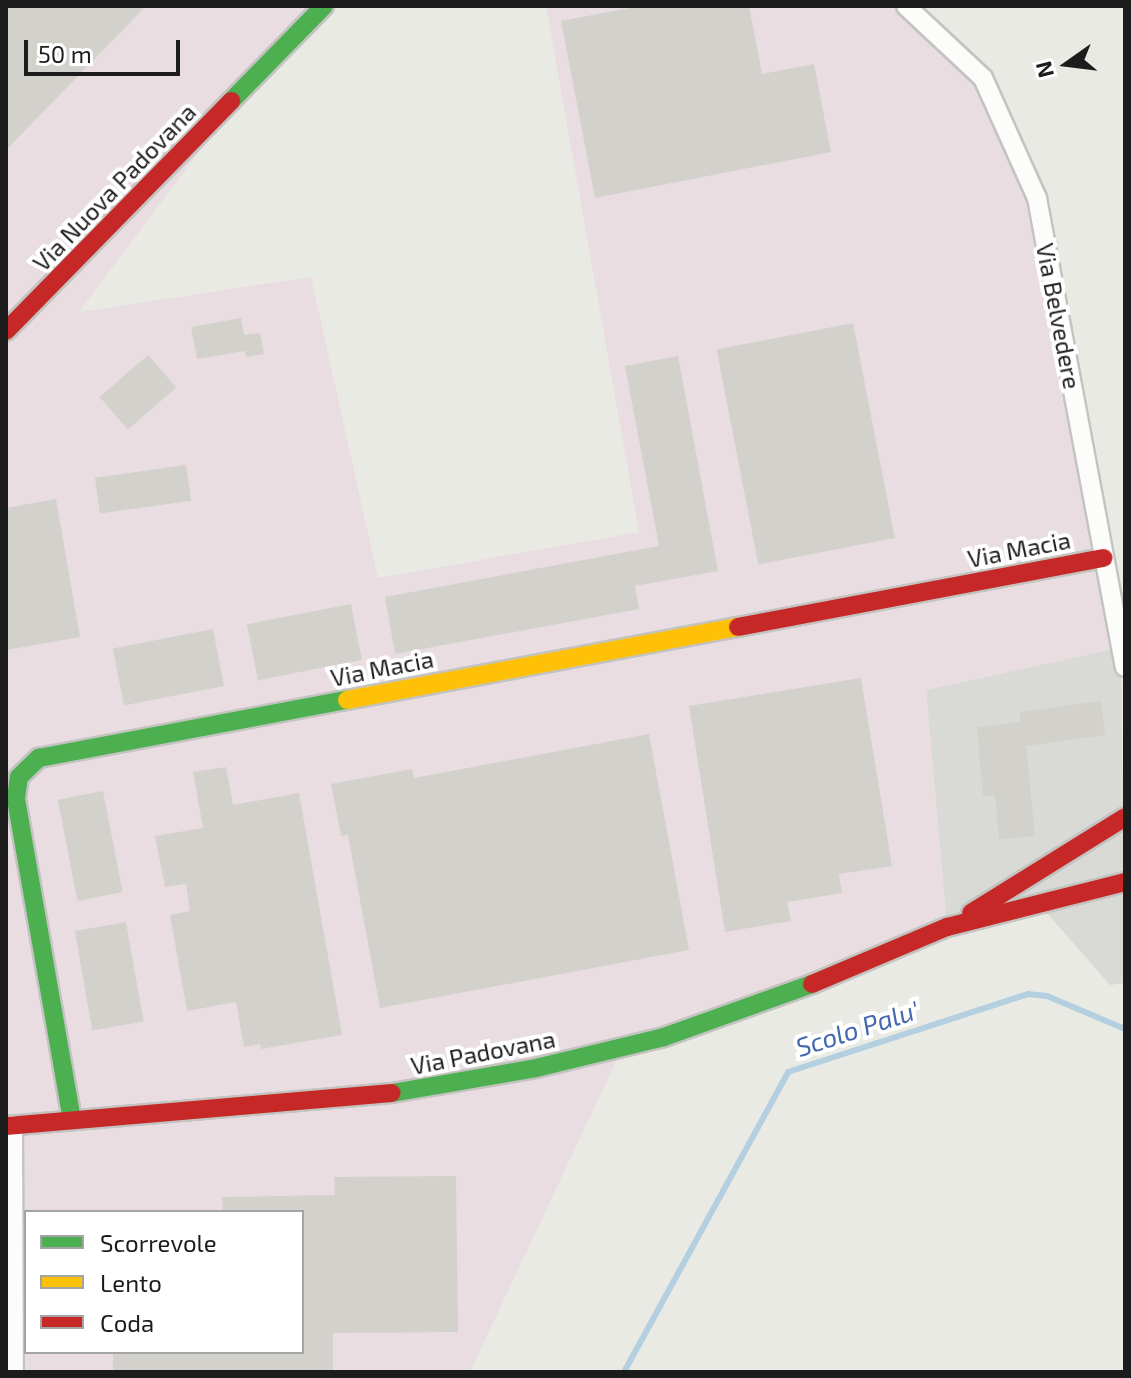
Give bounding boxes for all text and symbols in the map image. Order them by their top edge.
scale bar [28,24,184,74]
north arrow [1027,24,1107,104]
text: 50 m [38,39,92,68]
text: N [1029,59,1058,81]
street label: Via Nuova Padovana [27,97,201,277]
street label: Via Belvedere [1031,241,1087,391]
street label: Via Macia [965,525,1073,573]
street label: Via Macia [328,644,436,692]
water label: Scolo Palu' [792,993,922,1063]
street label: Via Padovana [408,1024,558,1080]
legend [24,1210,304,1354]
text: Scorrevole [100,1228,217,1257]
text: Lento [100,1268,162,1297]
text: Coda [100,1308,154,1337]

